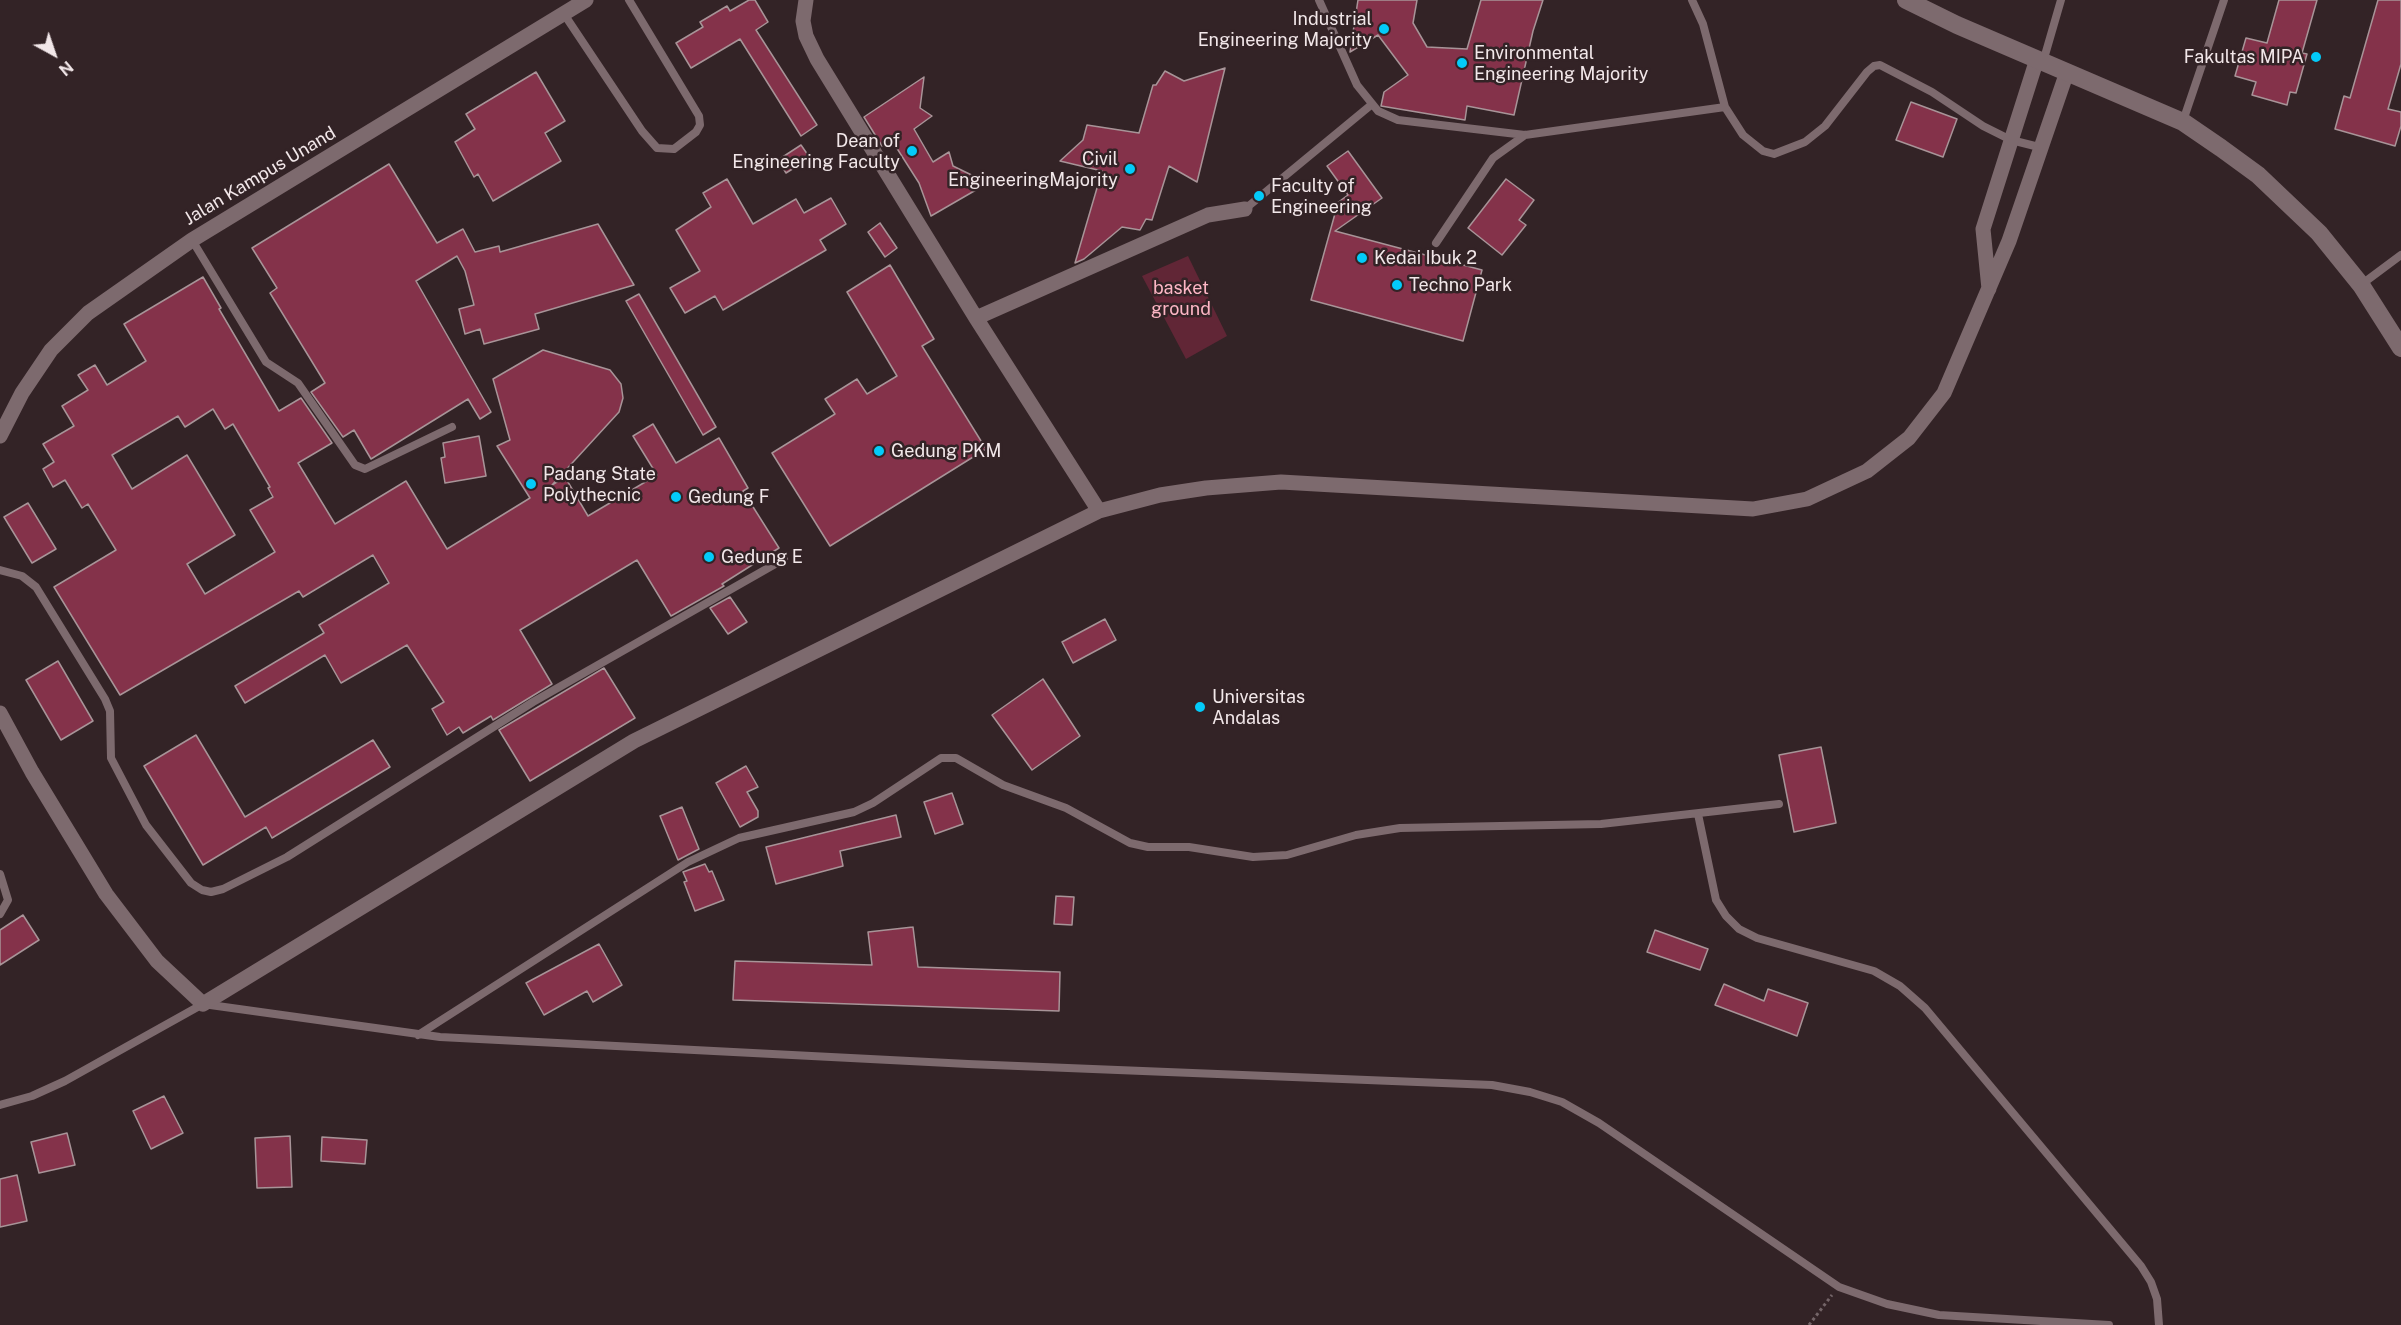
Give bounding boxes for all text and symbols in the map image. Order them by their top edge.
place label: Industrial Engineering Majority [1198,8,1372,50]
marker: Industrial Engineering Majority [1377,22,1391,36]
north arrow [24,24,84,84]
place label: Environmental Engineering Majority [1474,42,1648,84]
place label: Fakultas MIPA [2184,46,2304,68]
marker: Fakultas MIPA [2309,50,2323,64]
marker: Environmental Engineering Majority [1455,56,1469,70]
text: N [55,57,77,79]
street label: Jalan Kampus Unand [180,122,340,230]
place label: Dean of Engineering Faculty [732,130,900,172]
marker: Dean of Engineering Faculty [905,144,919,158]
place label: Civil EngineeringMajority [948,148,1118,190]
marker: Civil EngineeringMajority [1123,162,1137,176]
place label: Faculty of Engineering [1271,175,1372,218]
marker: Faculty of Engineering [1252,189,1266,203]
place label: Kedai Ibuk 2 [1374,247,1477,269]
marker: Kedai Ibuk 2 [1355,251,1369,265]
place label: Techno Park [1409,274,1512,296]
park label: basket ground [1151,277,1211,320]
marker: Techno Park [1390,278,1404,292]
place label: Gedung PKM [891,440,1001,462]
marker: Gedung PKM [872,444,886,458]
place label: Padang State Polythecnic [543,463,656,506]
marker: Padang State Polythecnic [524,477,538,491]
place label: Gedung F [688,486,769,508]
marker: Gedung F [669,490,683,504]
place label: Gedung E [721,546,803,568]
marker: Gedung E [702,550,716,564]
place label: Universitas Andalas [1212,686,1305,728]
marker: Universitas Andalas [1193,700,1207,714]

